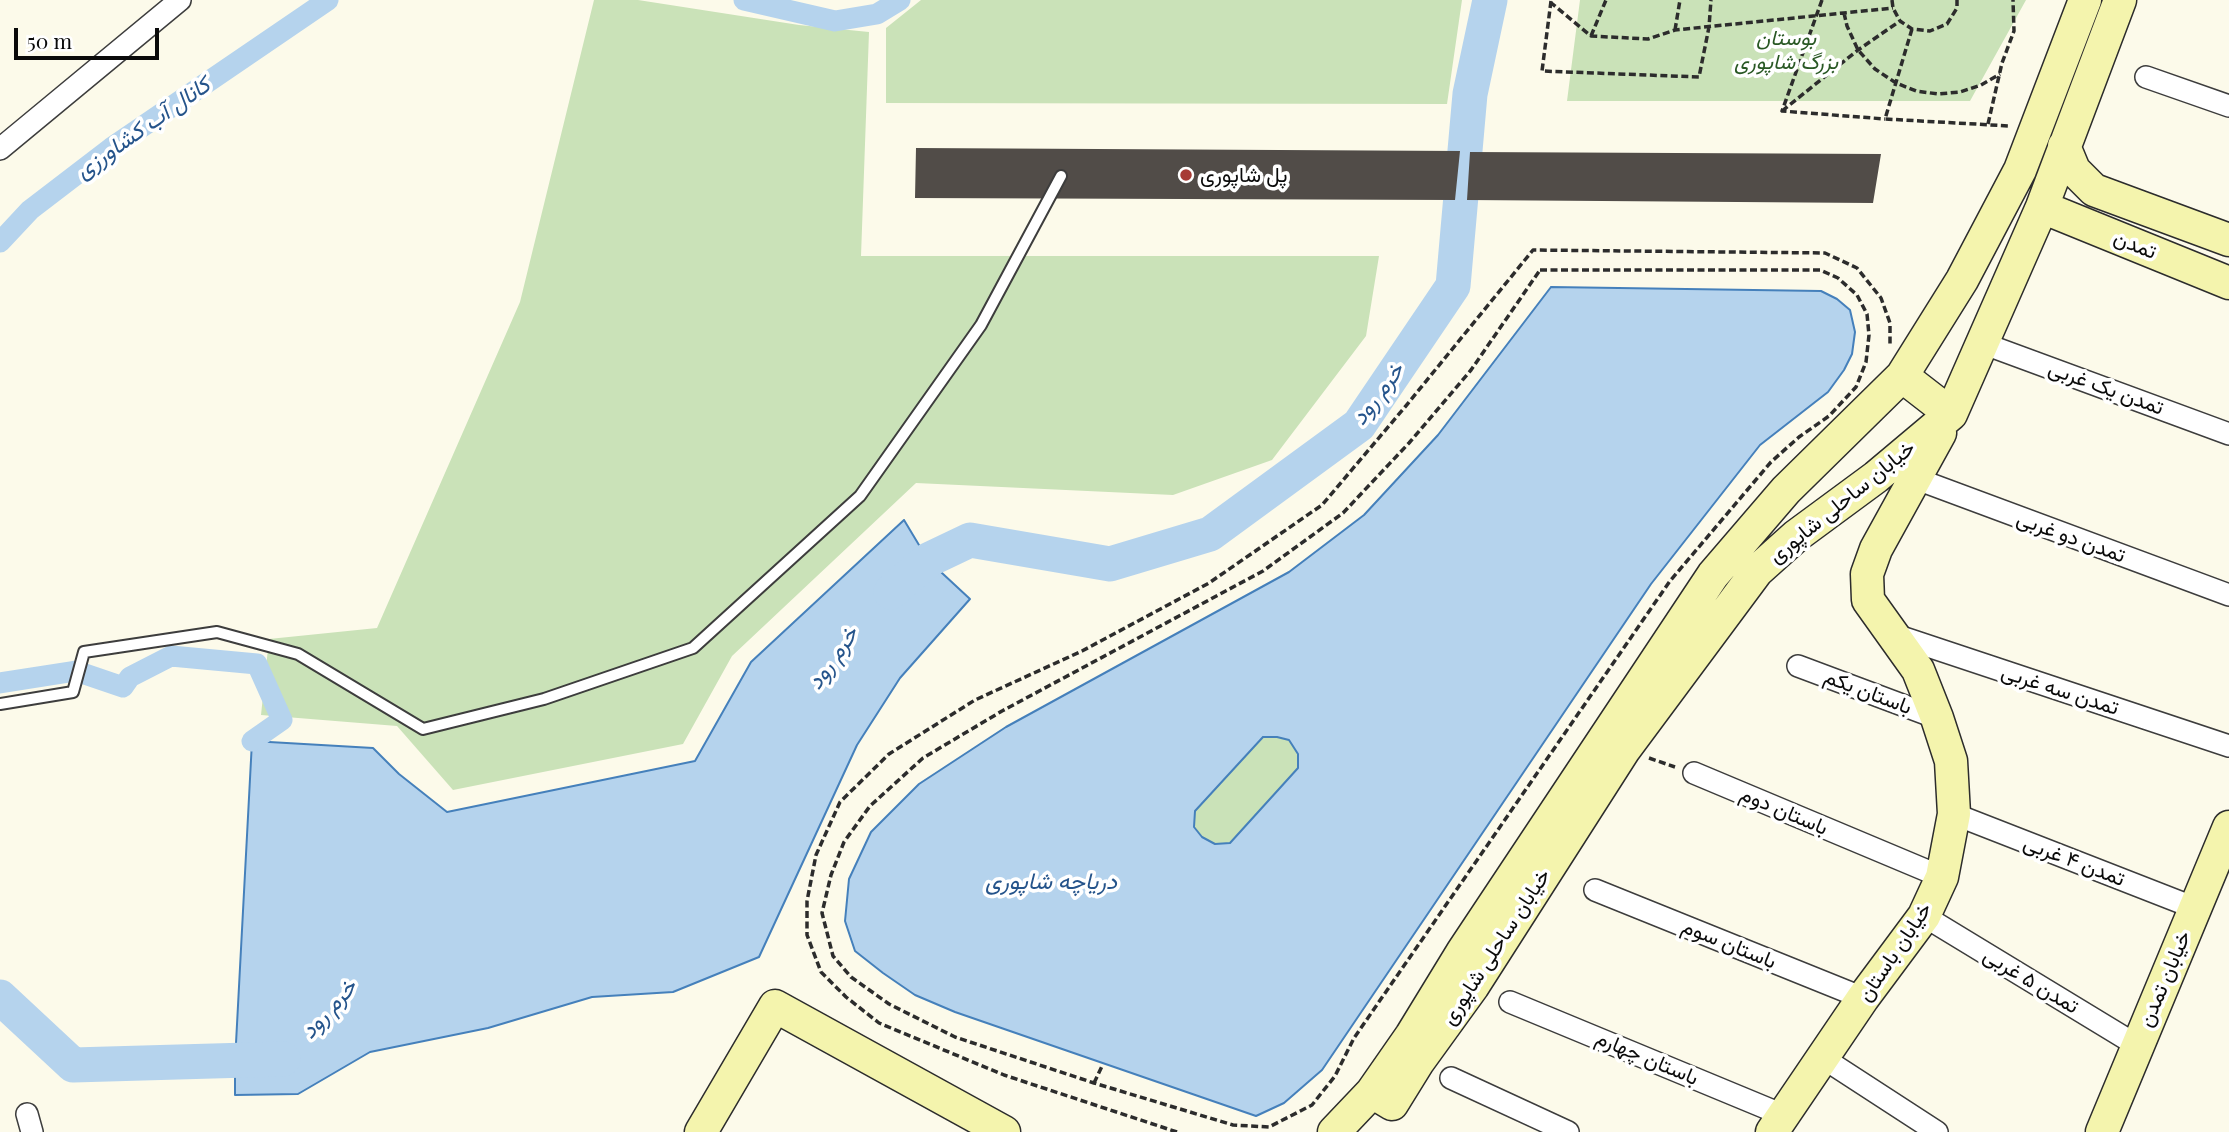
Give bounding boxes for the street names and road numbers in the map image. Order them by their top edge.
street label: تمدن [2110,225,2160,265]
street label: تمدن یک غربی [2045,355,2167,421]
street label: خیابان ساحلی شاپوری [1764,435,1920,569]
street label: تمدن دو غربی [2013,506,2129,568]
street label: تمدن سه غربی [1998,659,2122,721]
street label: باستان یکم [1821,664,1915,720]
street label: باستان دوم [1736,781,1832,841]
street label: تمدن ۴ غربی [2020,830,2128,892]
street label: خیابان ساحلی شاپوری [1436,864,1556,1030]
street label: خیابان باستان [1853,898,1937,1006]
street label: باستان سوم [1678,914,1780,974]
street label: خیابان تمدن [2133,927,2197,1031]
street label: تمدن ۵ غربی [1979,943,2083,1019]
street label: باستان چهارم [1592,1025,1702,1091]

